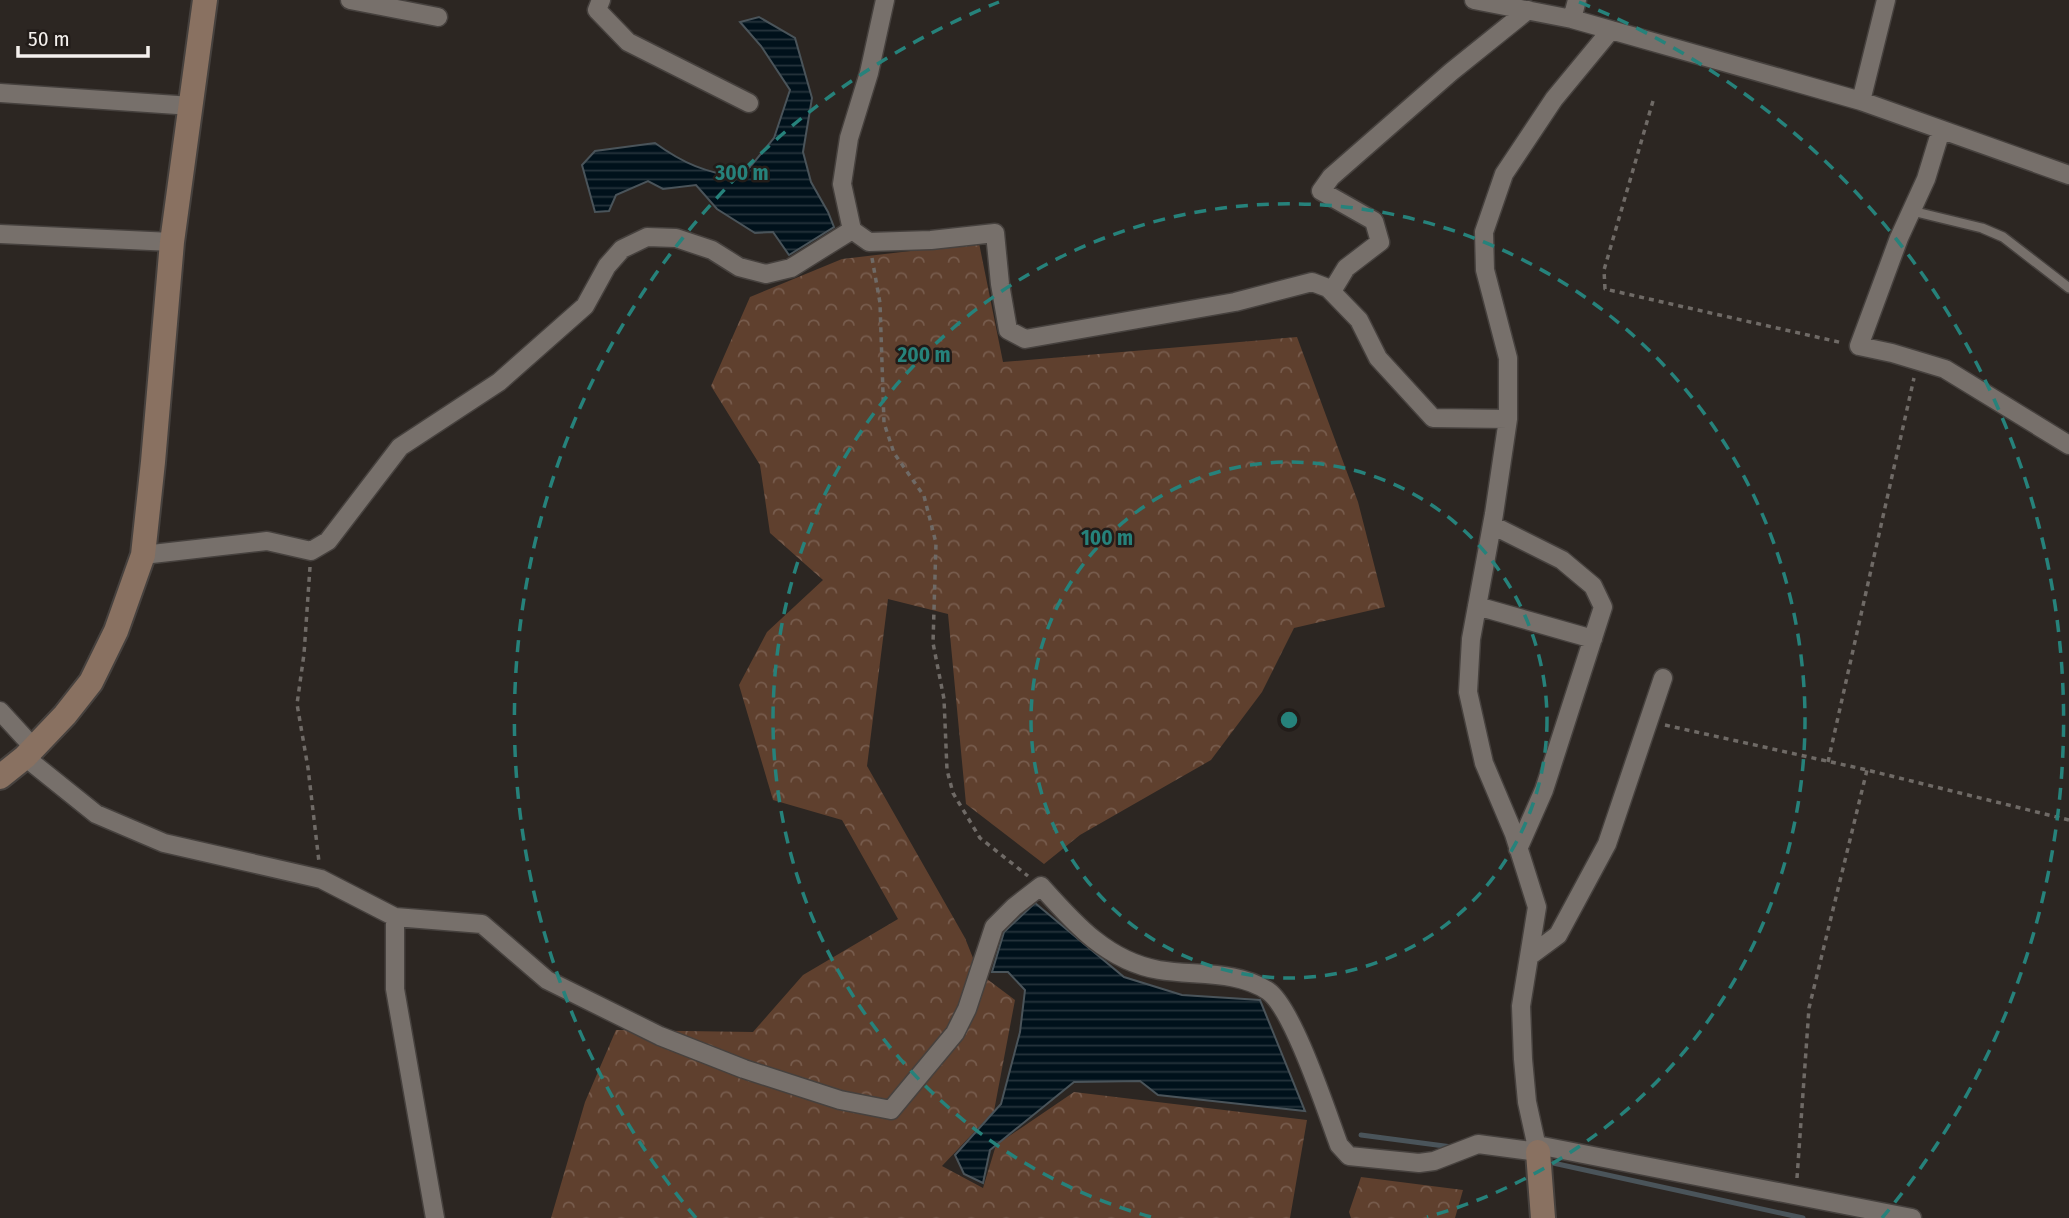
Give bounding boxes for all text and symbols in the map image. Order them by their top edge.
scale bar [18,14,147,58]
text: 50 m [28,26,70,52]
text: 300 m [714,160,769,186]
text: 200 m [896,342,951,368]
text: 100 m [1081,525,1133,551]
centre of rings [1277,708,1301,732]

